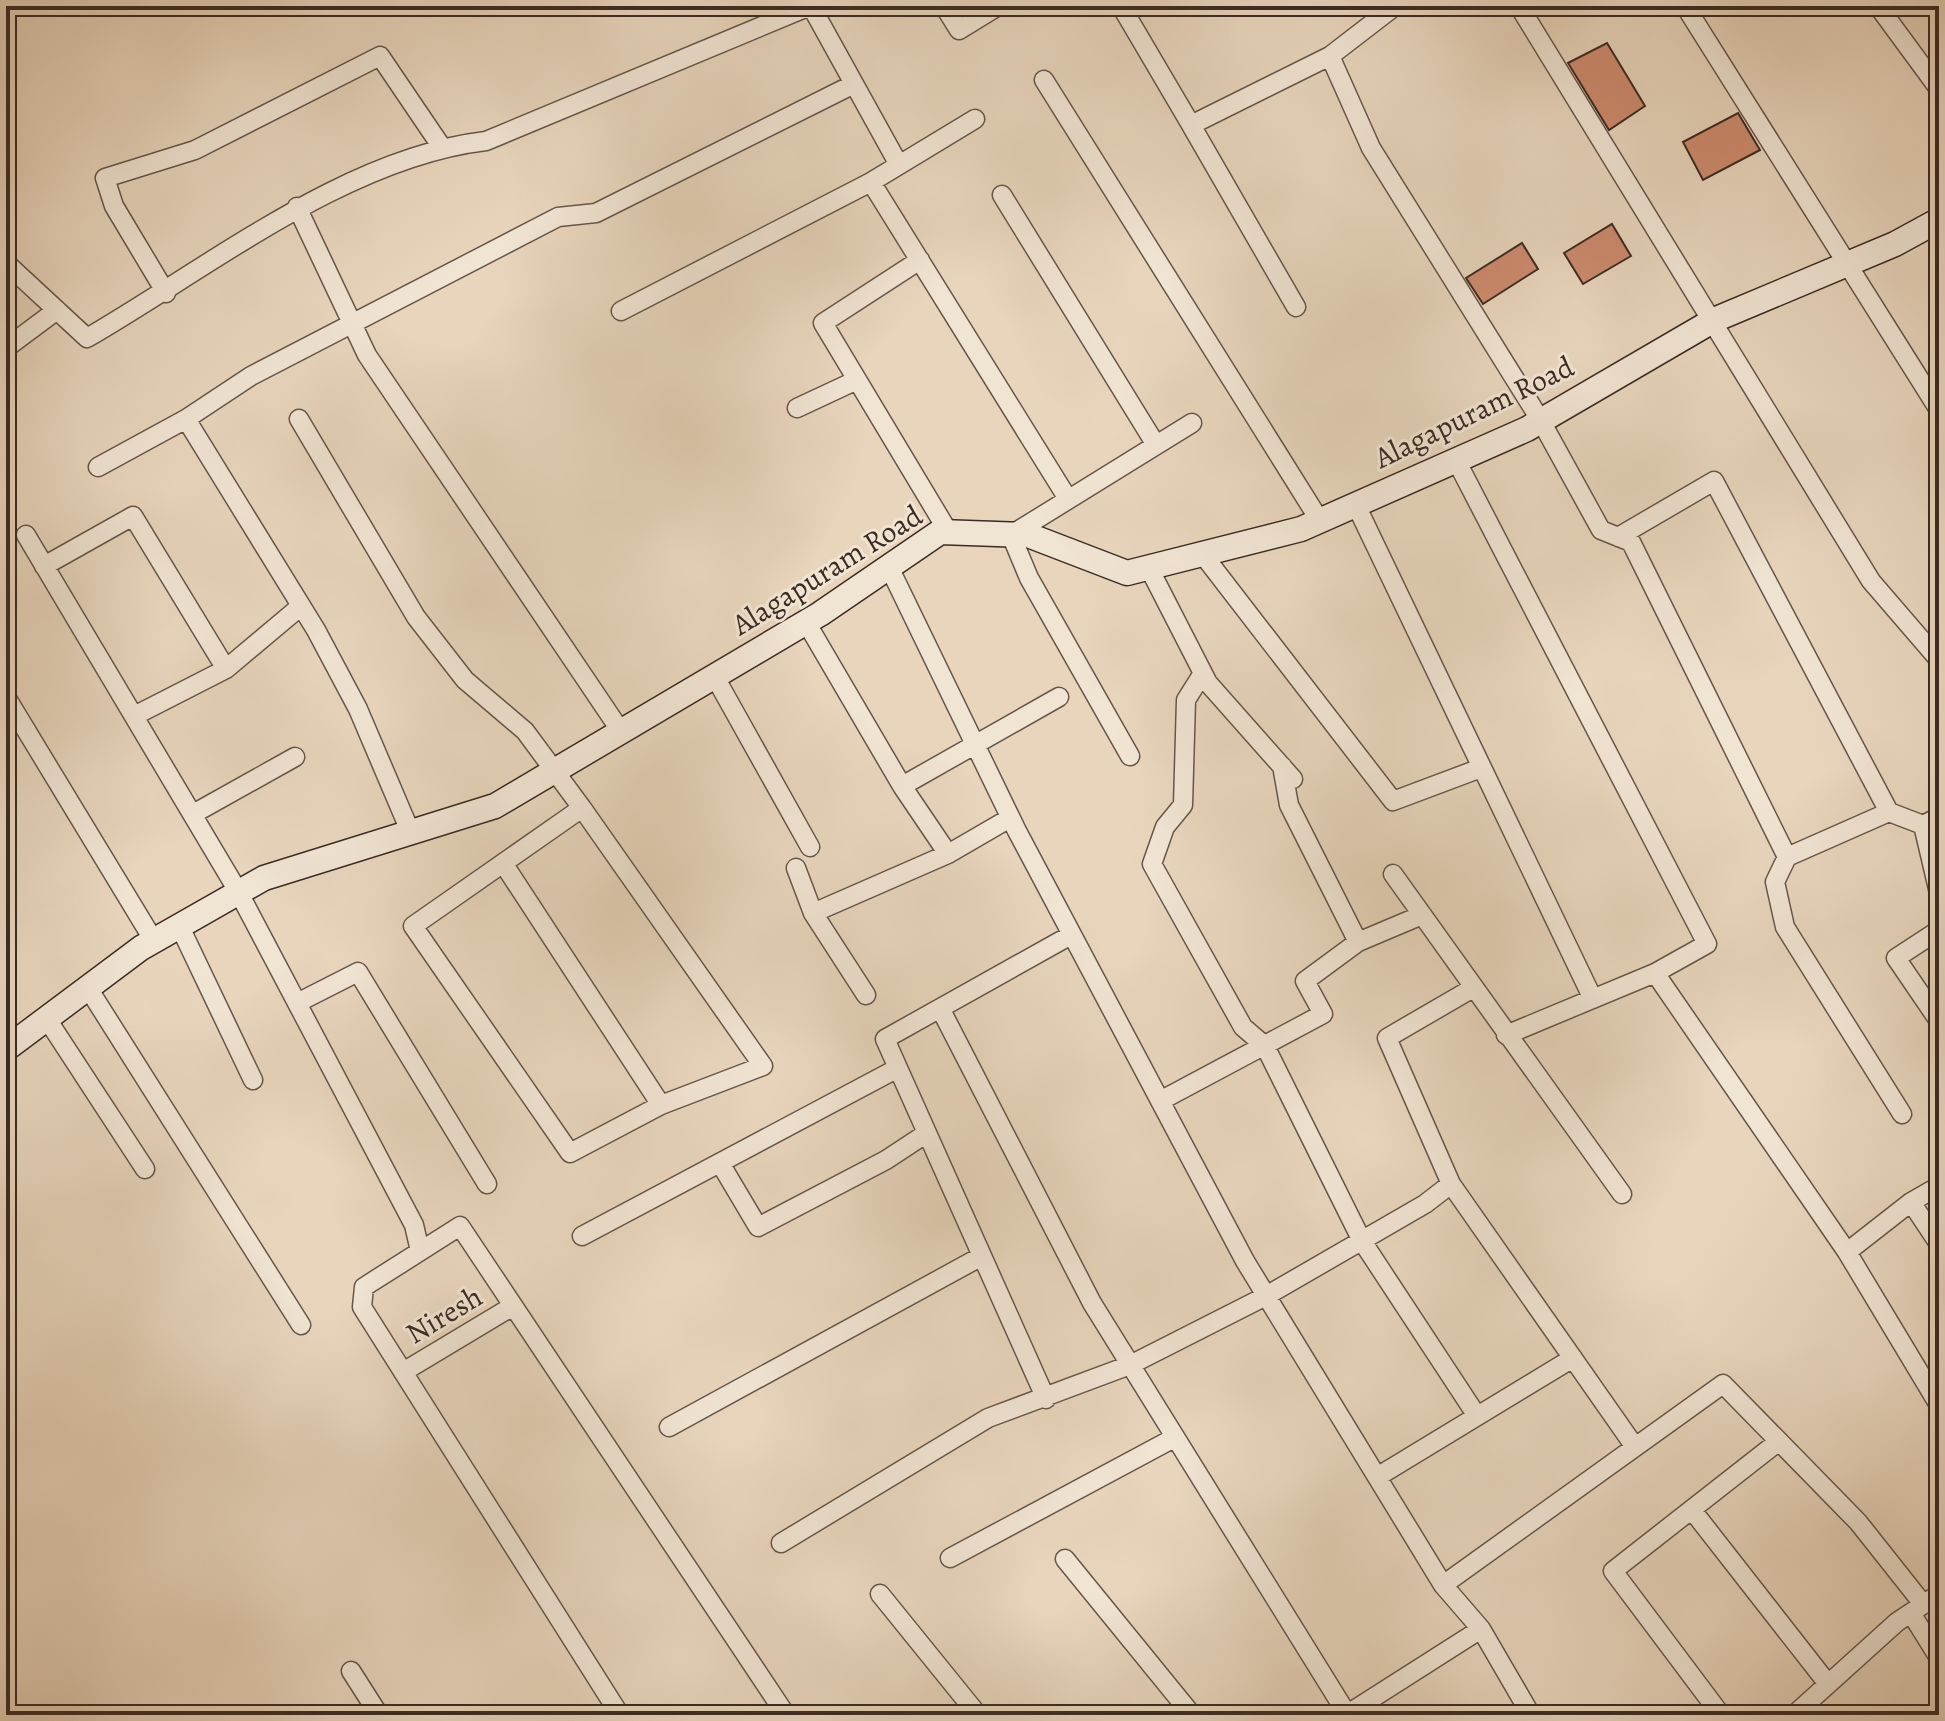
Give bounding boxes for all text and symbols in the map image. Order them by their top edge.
street label: Alagapuram Road [1367,346,1581,478]
street label: Alagapuram Road [723,495,931,645]
street label: Niresh [398,1277,490,1353]

